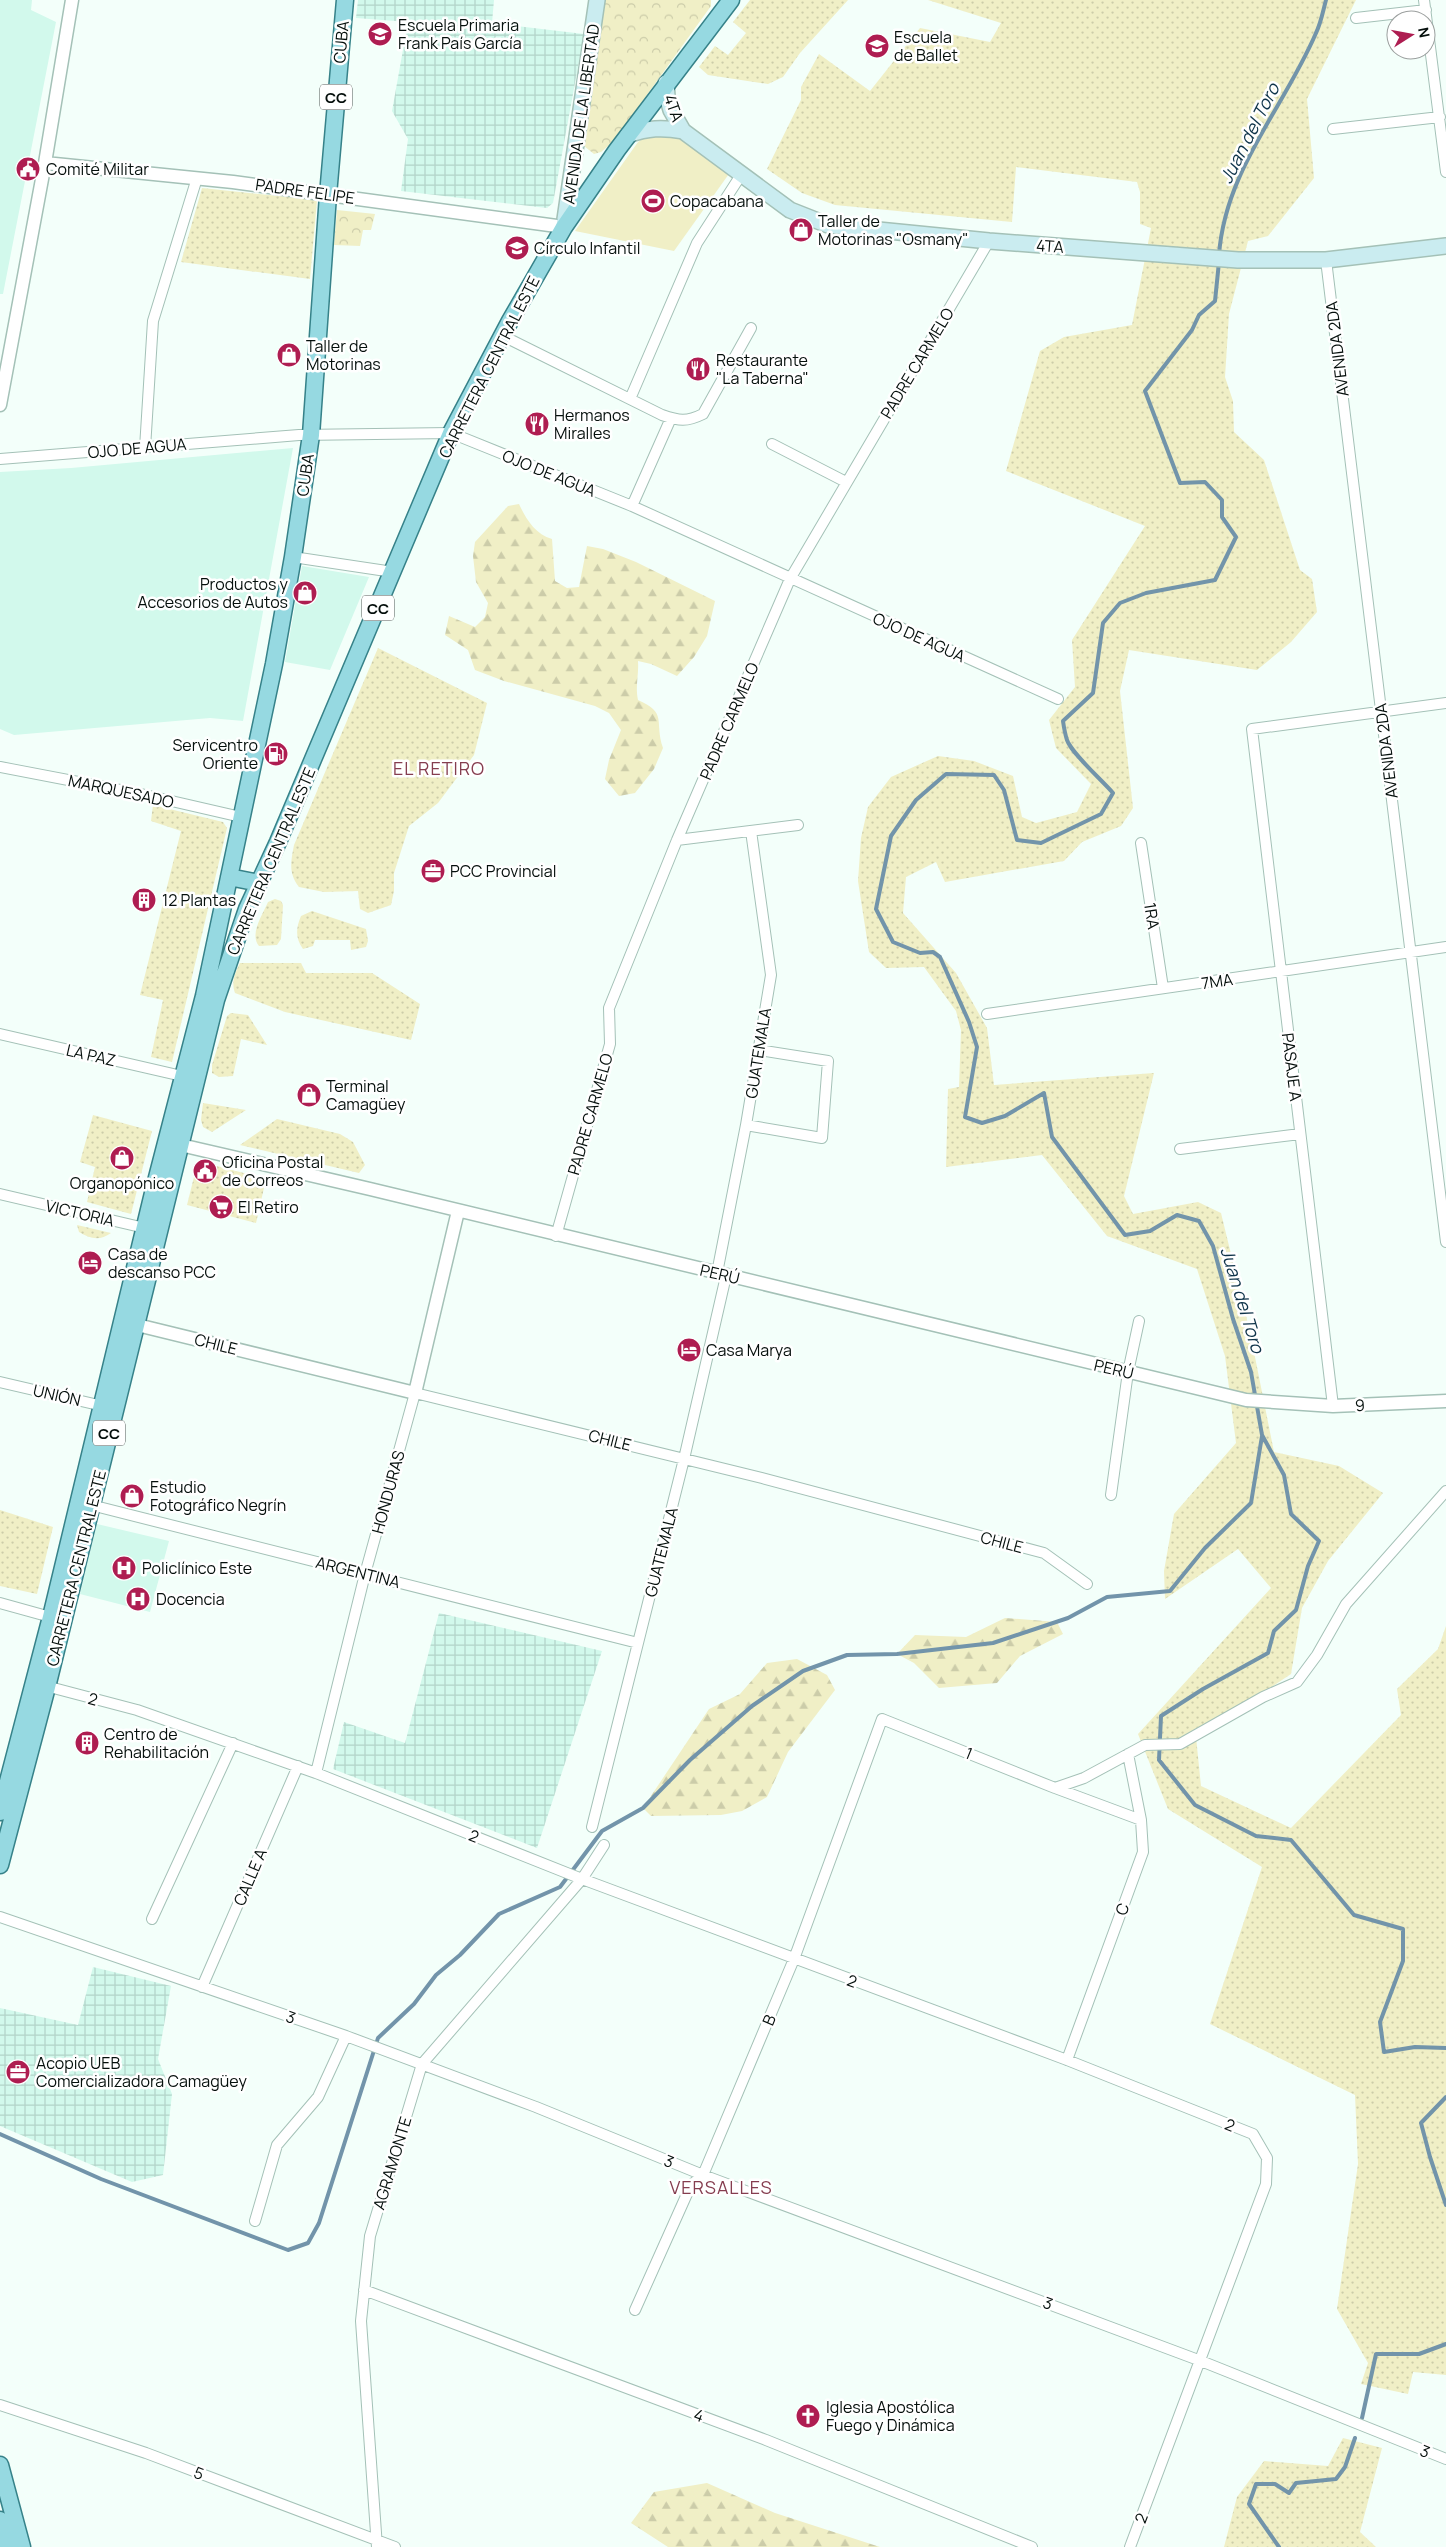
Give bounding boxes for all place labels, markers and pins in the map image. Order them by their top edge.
place label: Escuela Primaria Frank País García [398,14,522,54]
school or university icon: Escuela Primaria Frank País García [367,21,393,47]
place label: Escuela de Ballet [894,26,958,66]
school or university icon: Escuela de Ballet [864,33,890,59]
public building icon: Comité Militar [15,156,41,182]
place label: Comité Militar [46,158,149,180]
sports icon: Copacabana [640,188,666,214]
place label: Copacabana [670,190,764,212]
place label: Taller de Motorinas "Osmany" [818,210,969,250]
shop icon: Taller de Motorinas "Osmany" [788,217,814,243]
school or university icon: Círculo Infantil [504,235,530,261]
place label: Círculo Infantil [534,237,641,259]
place label: Taller de Motorinas [306,335,381,375]
shop icon: Taller de Motorinas [276,342,302,368]
place label: Restaurante "La Taberna" [716,349,809,389]
restaurant icon: Restaurante "La Taberna" [685,356,711,382]
place label: Hermanos Miralles [554,404,630,444]
restaurant icon: Hermanos Miralles [524,411,550,437]
place label: Productos y Accesorios de Autos [137,573,289,613]
shop icon: Productos y Accesorios de Autos [292,580,318,606]
place label: Servicentro Oriente [172,734,258,774]
fuel station icon: Servicentro Oriente [263,741,289,767]
office icon: PCC Provincial [420,858,446,884]
place label: PCC Provincial [450,860,556,882]
building icon: 12 Plantas [131,887,157,913]
place label: 12 Plantas [162,889,236,911]
place label: Terminal Camagüey [326,1075,406,1115]
shop icon: Terminal Camagüey [296,1082,322,1108]
shop icon: Organopónico [109,1145,135,1171]
place label: Oficina Postal de Correos [222,1151,324,1191]
public building icon: Oficina Postal de Correos [192,1158,218,1184]
place label: Organopónico [70,1172,174,1194]
supermarket icon: El Retiro [208,1194,234,1220]
place label: El Retiro [238,1196,299,1218]
place label: Casa de descanso PCC [108,1243,216,1283]
hotel icon: Casa de descanso PCC [77,1250,103,1276]
hotel icon: Casa Marya [676,1337,702,1363]
place label: Casa Marya [706,1339,792,1361]
place label: Estudio Fotográfico Negrín [150,1476,286,1516]
shop icon: Estudio Fotográfico Negrín [119,1483,145,1509]
hospital icon: Policlínico Este [111,1555,137,1581]
place label: Policlínico Este [142,1557,252,1579]
hospital icon: Docencia [125,1586,151,1612]
place label: Docencia [156,1588,225,1610]
place label: Centro de Rehabilitación [104,1723,209,1763]
building icon: Centro de Rehabilitación [74,1730,100,1756]
place label: Acopio UEB Comercializadora Camagüey [36,2052,247,2092]
office icon: Acopio UEB Comercializadora Camagüey [5,2059,31,2085]
place label: Iglesia Apostólica Fuego y Dinámica [826,2396,955,2436]
church icon: Iglesia Apostólica Fuego y Dinámica [795,2403,821,2429]

